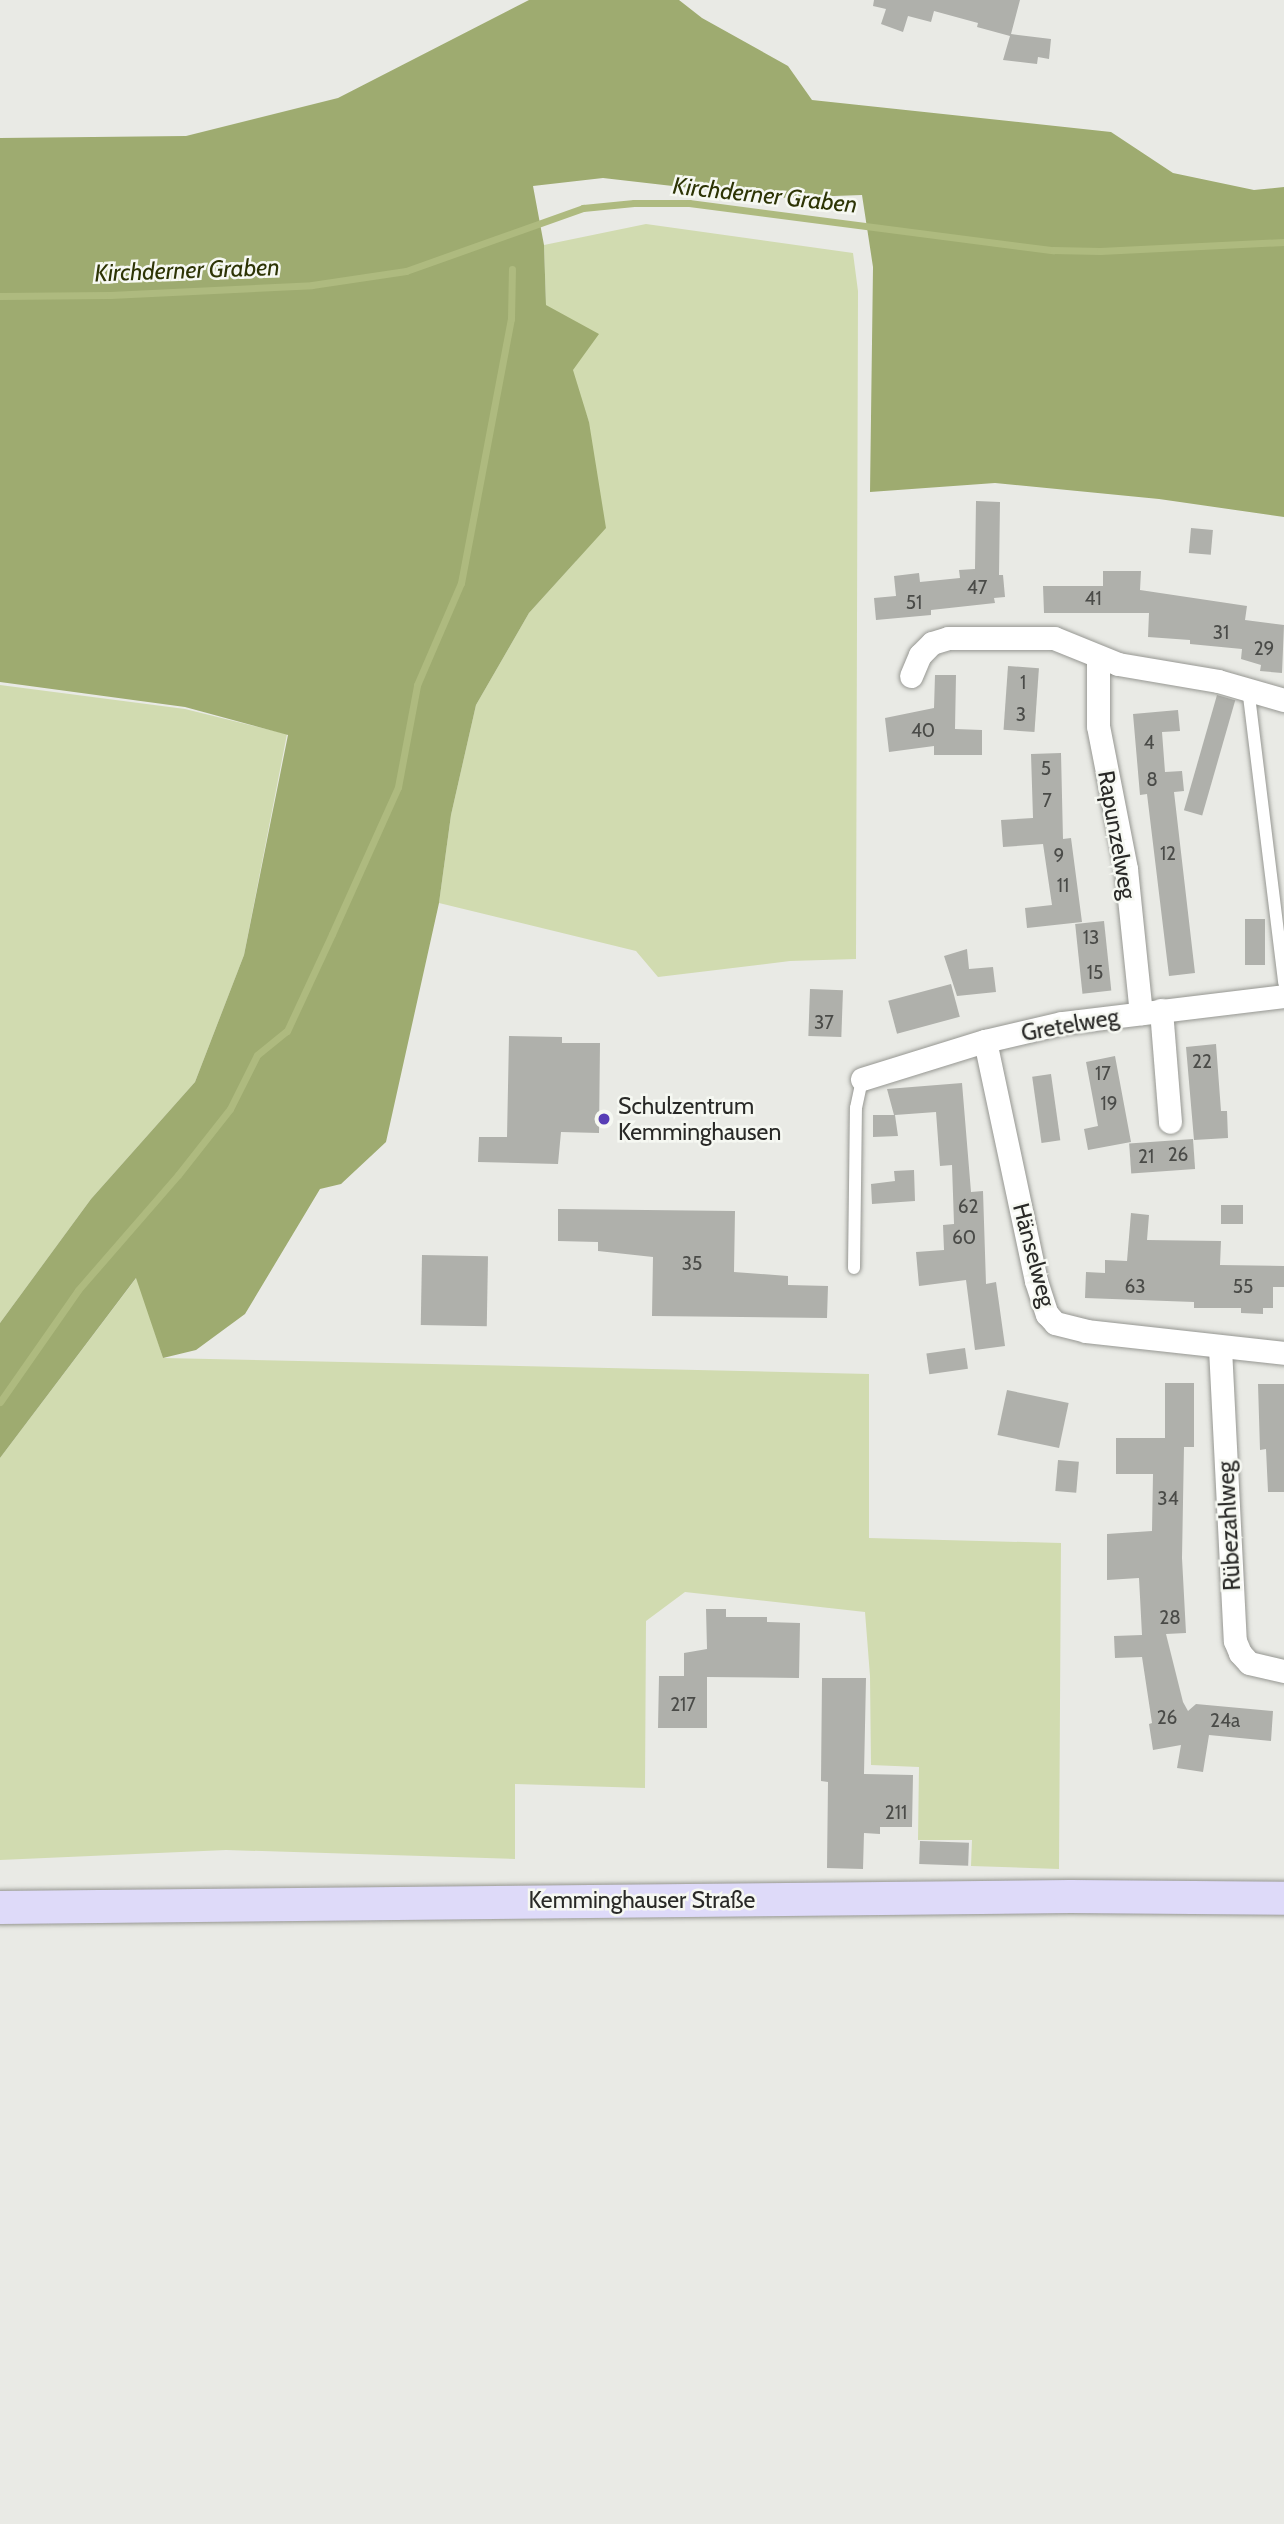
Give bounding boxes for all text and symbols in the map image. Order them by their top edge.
water label: Kirchderner Graben [671,171,859,219]
water label: Kirchderner Graben [94,252,280,288]
house number: 47 [967,577,987,599]
house number: 41 [1084,588,1102,610]
house number: 51 [906,592,922,614]
house number: 31 [1213,622,1229,644]
house number: 29 [1254,638,1274,660]
house number: 1 [1020,672,1026,694]
house number: 3 [1016,704,1026,726]
house number: 40 [911,720,935,742]
house number: 4 [1144,732,1154,754]
house number: 5 [1041,758,1051,780]
street label: Rapunzelweg [1092,769,1142,901]
house number: 8 [1146,769,1158,791]
house number: 7 [1042,790,1052,812]
house number: 12 [1160,843,1176,865]
house number: 9 [1054,845,1064,867]
house number: 11 [1057,875,1069,897]
house number: 13 [1083,927,1099,949]
house number: 15 [1087,962,1103,984]
street label: Gretelweg [1019,1003,1121,1047]
house number: 37 [814,1012,834,1034]
house number: 22 [1192,1051,1212,1073]
house number: 17 [1095,1063,1111,1085]
place label: Schulzentrum Kemminghausen [618,1092,781,1146]
house number: 19 [1101,1093,1117,1115]
marker: Schulzentrum Kemminghausen [596,1111,612,1127]
house number: 26 [1168,1144,1188,1166]
house number: 21 [1138,1146,1154,1168]
house number: 62 [958,1196,978,1218]
street label: Hänselweg [1007,1200,1061,1310]
house number: 60 [952,1227,976,1249]
house number: 35 [682,1253,702,1275]
house number: 63 [1124,1276,1146,1298]
house number: 55 [1233,1276,1253,1298]
street label: Rübezahlweg [1212,1461,1246,1591]
house number: 34 [1157,1488,1179,1510]
house number: 28 [1159,1607,1181,1629]
house number: 217 [670,1694,696,1716]
house number: 26 [1157,1707,1177,1729]
house number: 24a [1210,1710,1240,1732]
house number: 211 [885,1802,907,1824]
street label: Kemminghauser Straße [529,1886,755,1914]

